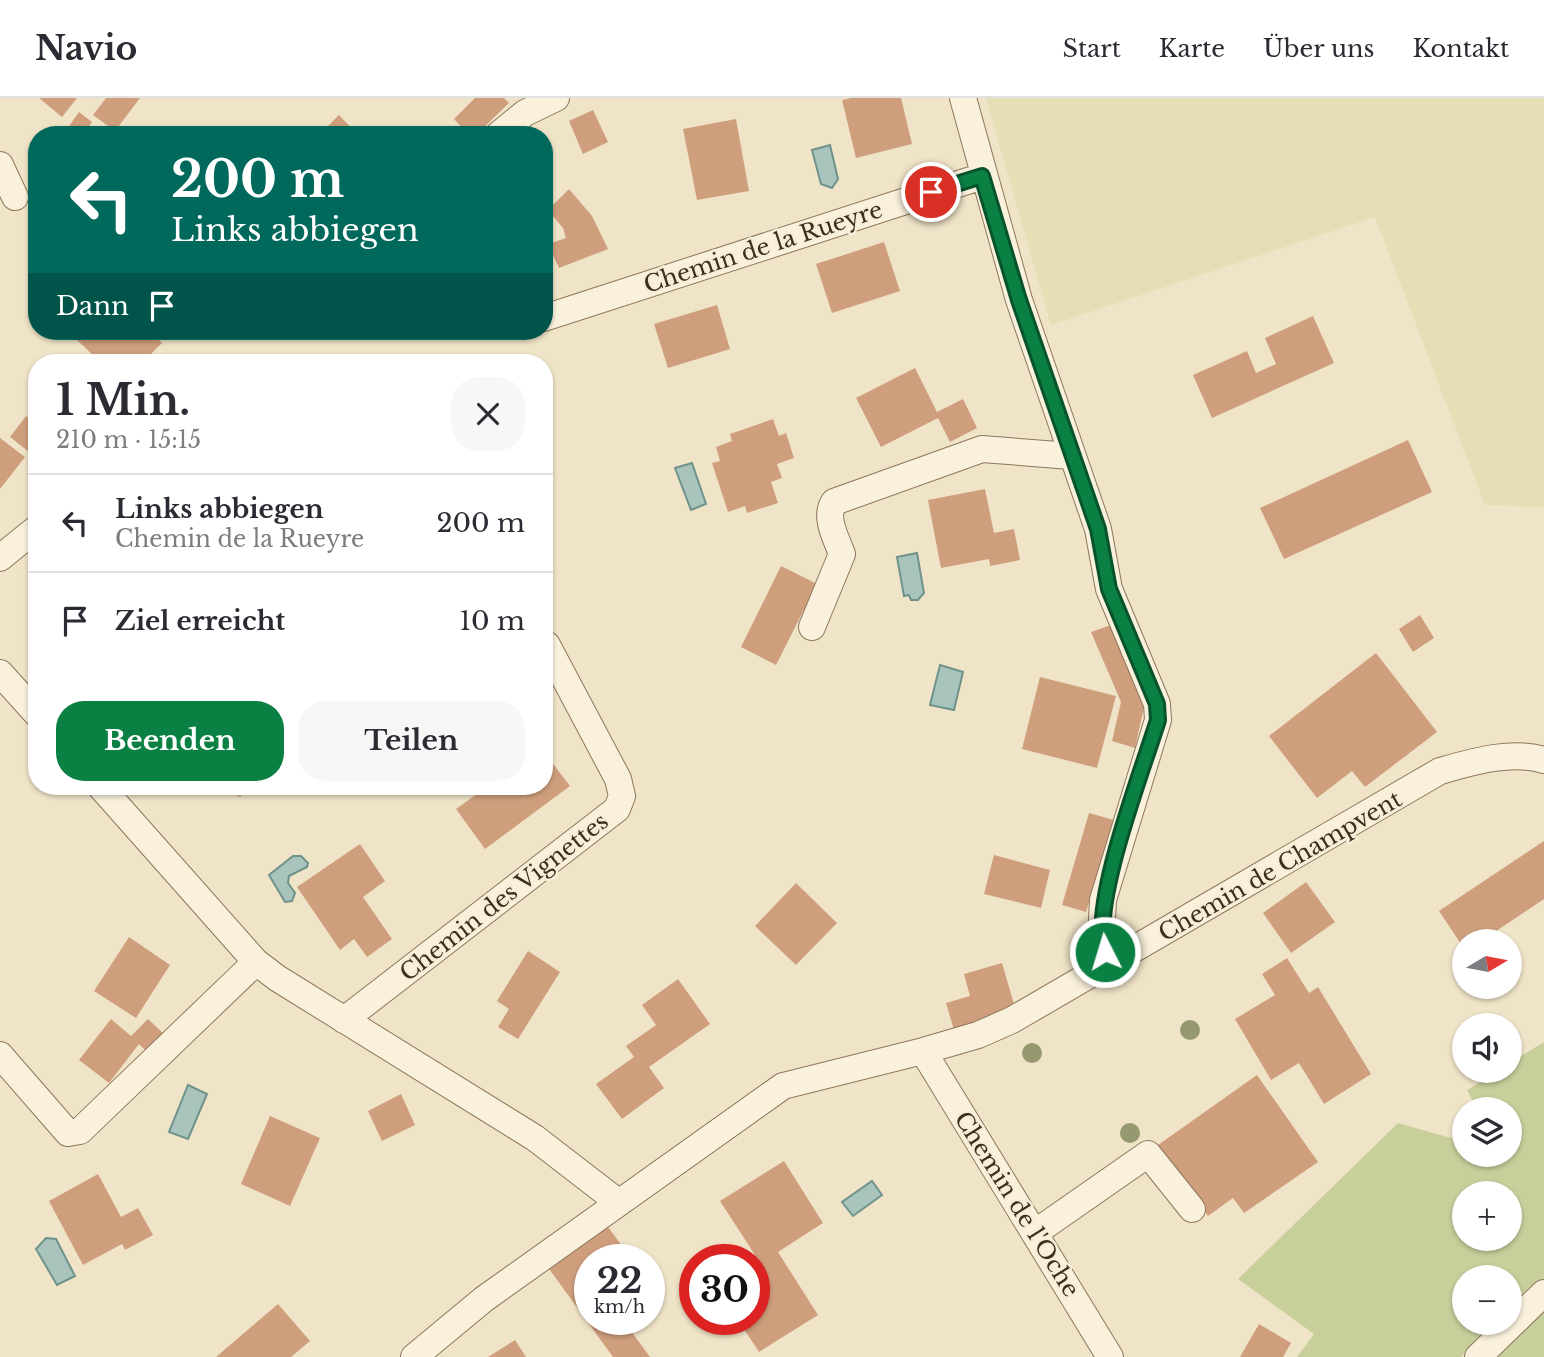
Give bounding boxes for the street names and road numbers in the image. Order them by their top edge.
street label: Chemin de la Rueyre [640,195,886,299]
street label: Chemin de Champvent [1154,785,1407,947]
street label: Chemin des Vignettes [394,807,614,987]
street label: Chemin de l'Oche [949,1106,1085,1302]

